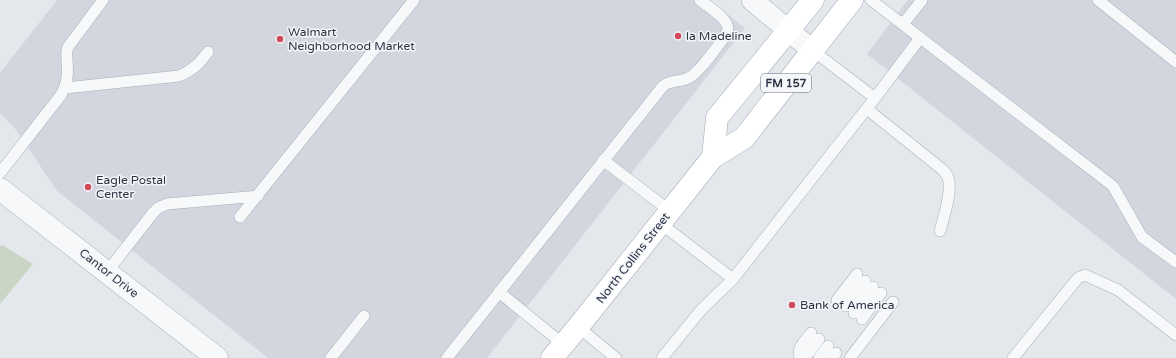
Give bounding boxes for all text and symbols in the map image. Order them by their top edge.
place label: Walmart Neighborhood Market [288,25,415,53]
place label: la Madeline [686,29,752,43]
marker: la Madeline [673,31,683,41]
marker: Walmart Neighborhood Market [275,34,285,44]
road number: FM 157 [761,74,811,92]
place label: Eagle Postal Center [96,173,166,201]
marker: Eagle Postal Center [83,182,93,192]
street label: North Collins Street [593,210,673,306]
street label: Cantor Drive [77,246,142,301]
place label: Bank of America [800,298,894,312]
marker: Bank of America [787,300,797,310]

